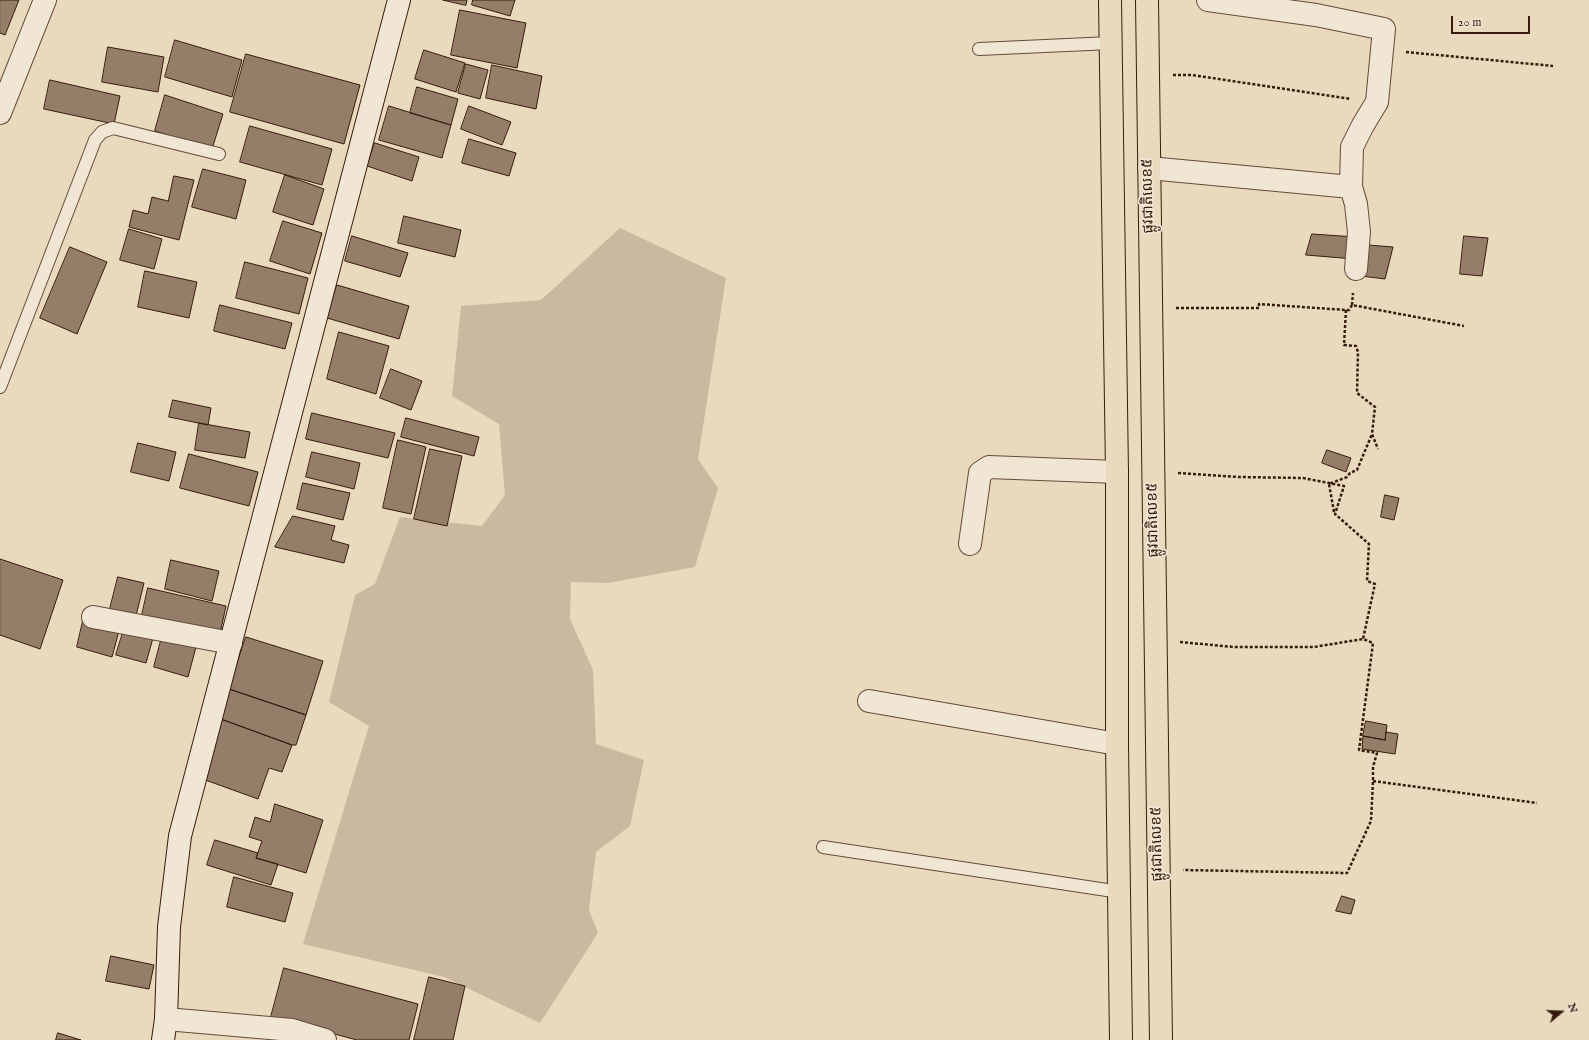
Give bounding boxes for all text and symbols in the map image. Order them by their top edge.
scale bar [1453,8,1532,34]
text: 20 m [1458,15,1481,30]
street label: ផ្លូវជាតិលេខ៥ [1139,158,1159,234]
street label: ផ្លូវជាតិលេខ៥ [1144,482,1164,558]
street label: ផ្លូវជាតិលេខ៥ [1148,806,1168,882]
north arrow [1541,992,1581,1032]
text: N [1564,1001,1581,1015]

